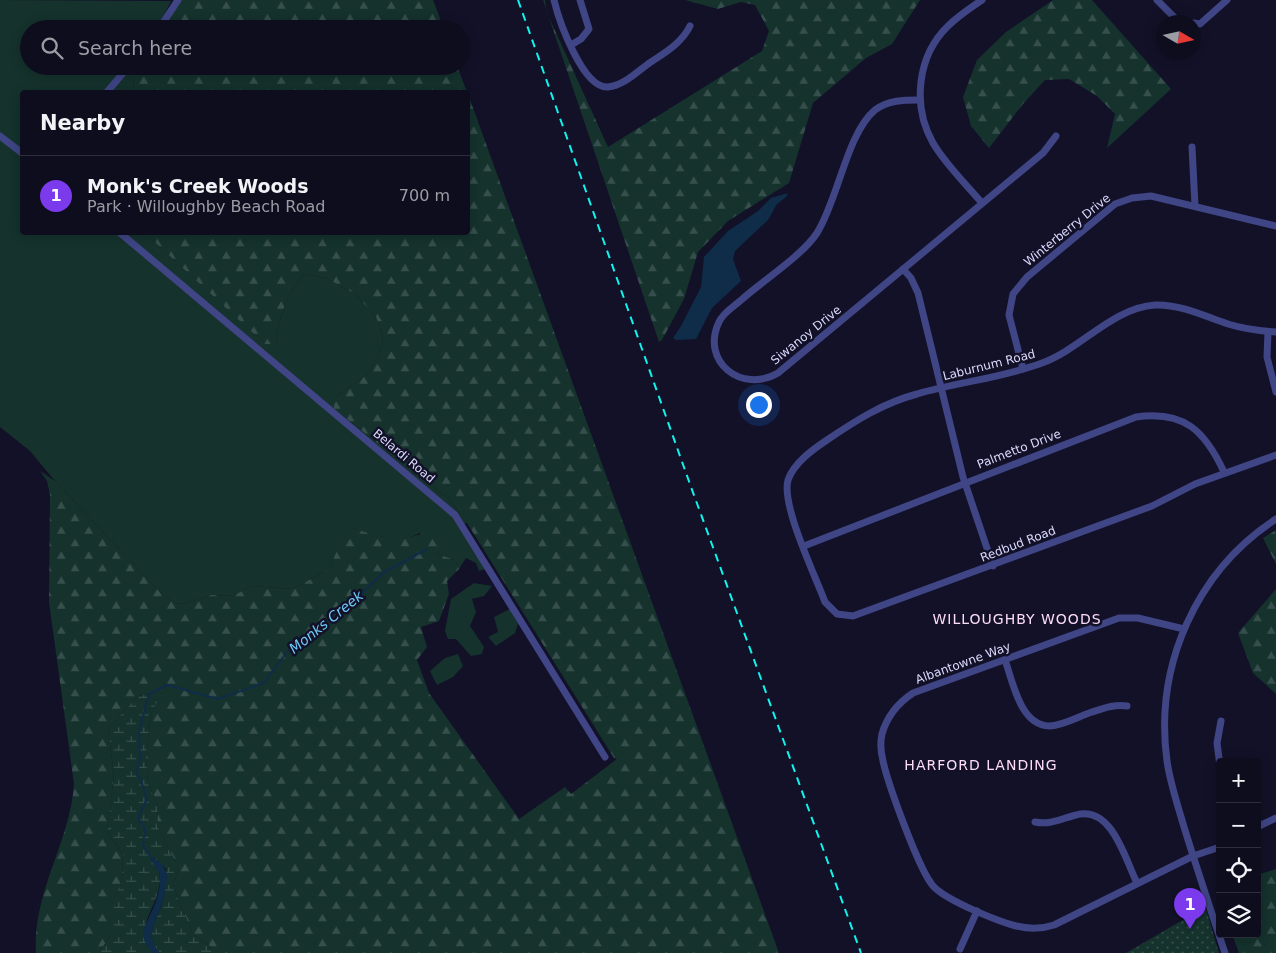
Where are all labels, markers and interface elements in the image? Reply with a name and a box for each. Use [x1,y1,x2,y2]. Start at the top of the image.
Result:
north arrow [1156,15,1201,60]
search box [20,20,470,75]
icon: search [38,34,66,62]
text: Search here [78,37,192,59]
text: Nearby [40,111,125,135]
text: Monk's Creek Woods [87,175,309,197]
text: 1 [50,186,62,205]
text: 700 m [399,186,450,205]
street label: Winterberry Drive [1021,191,1113,269]
text: Park · Willoughby Beach Road [87,197,325,216]
street label: Siwanoy Drive [768,303,844,367]
street label: Laburnum Road [941,347,1037,383]
your location [746,392,772,418]
street label: Belardi Road [370,426,438,486]
street label: Palmetto Drive [975,427,1063,471]
street label: Redbud Road [978,523,1058,565]
water label: Monks Creek [286,587,367,657]
district label: WILLOUGHBY WOODS [932,611,1102,627]
street label: Albantowne Way [913,639,1013,687]
district label: HARFORD LANDING [904,757,1058,773]
map controls [1216,758,1261,938]
button: + [1216,758,1261,803]
button: − [1216,803,1261,848]
button: locate [1216,848,1261,893]
pin: 1 [1174,888,1206,929]
button: layers [1216,893,1261,938]

